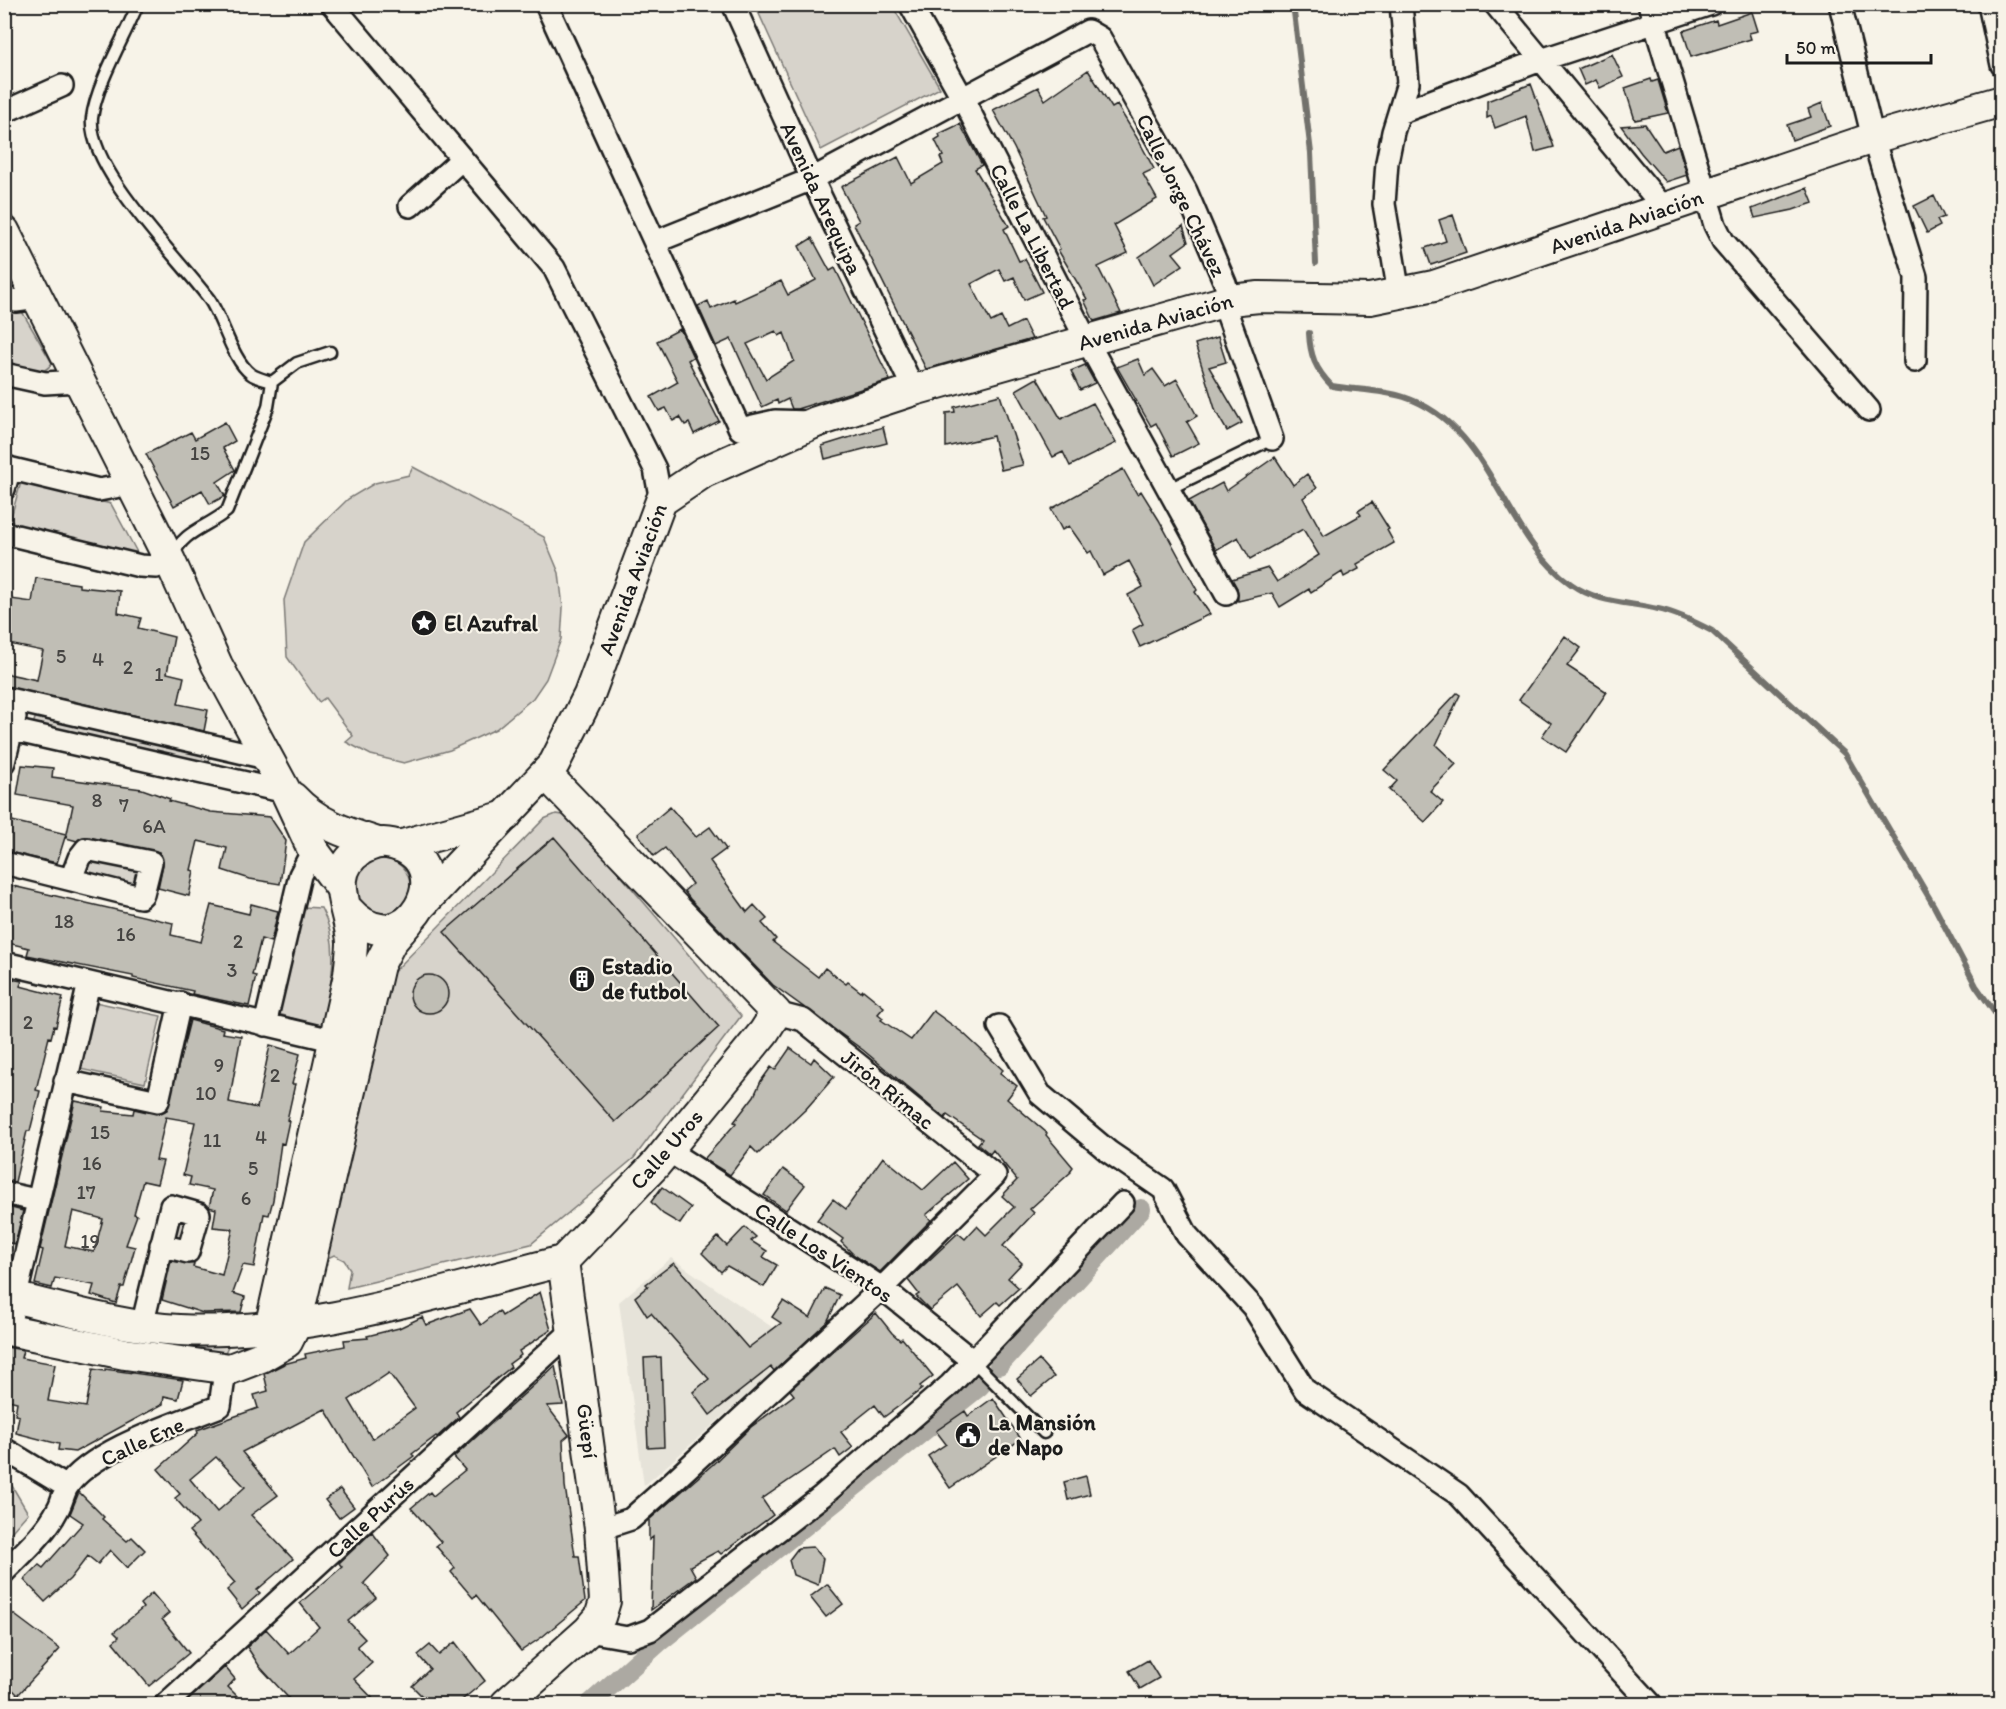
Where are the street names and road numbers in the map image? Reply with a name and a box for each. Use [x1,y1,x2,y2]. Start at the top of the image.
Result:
street label: Calle Jorge Chávez [1130,109,1233,281]
street label: Avenida Arequipa [774,118,869,279]
street label: Calle La Libertad [984,159,1081,314]
street label: Avenida Aviación [1546,183,1707,260]
street label: Avenida Aviación [1075,287,1237,357]
street label: Avenida Aviación [592,499,673,659]
street label: Jirón Rímac [835,1043,940,1135]
street label: Calle Uros [624,1104,709,1195]
street label: Calle Los Vientos [749,1196,898,1309]
street label: Güepí [571,1402,604,1460]
street label: Calle Ene [96,1410,188,1472]
street label: Calle Purús [321,1470,419,1564]

